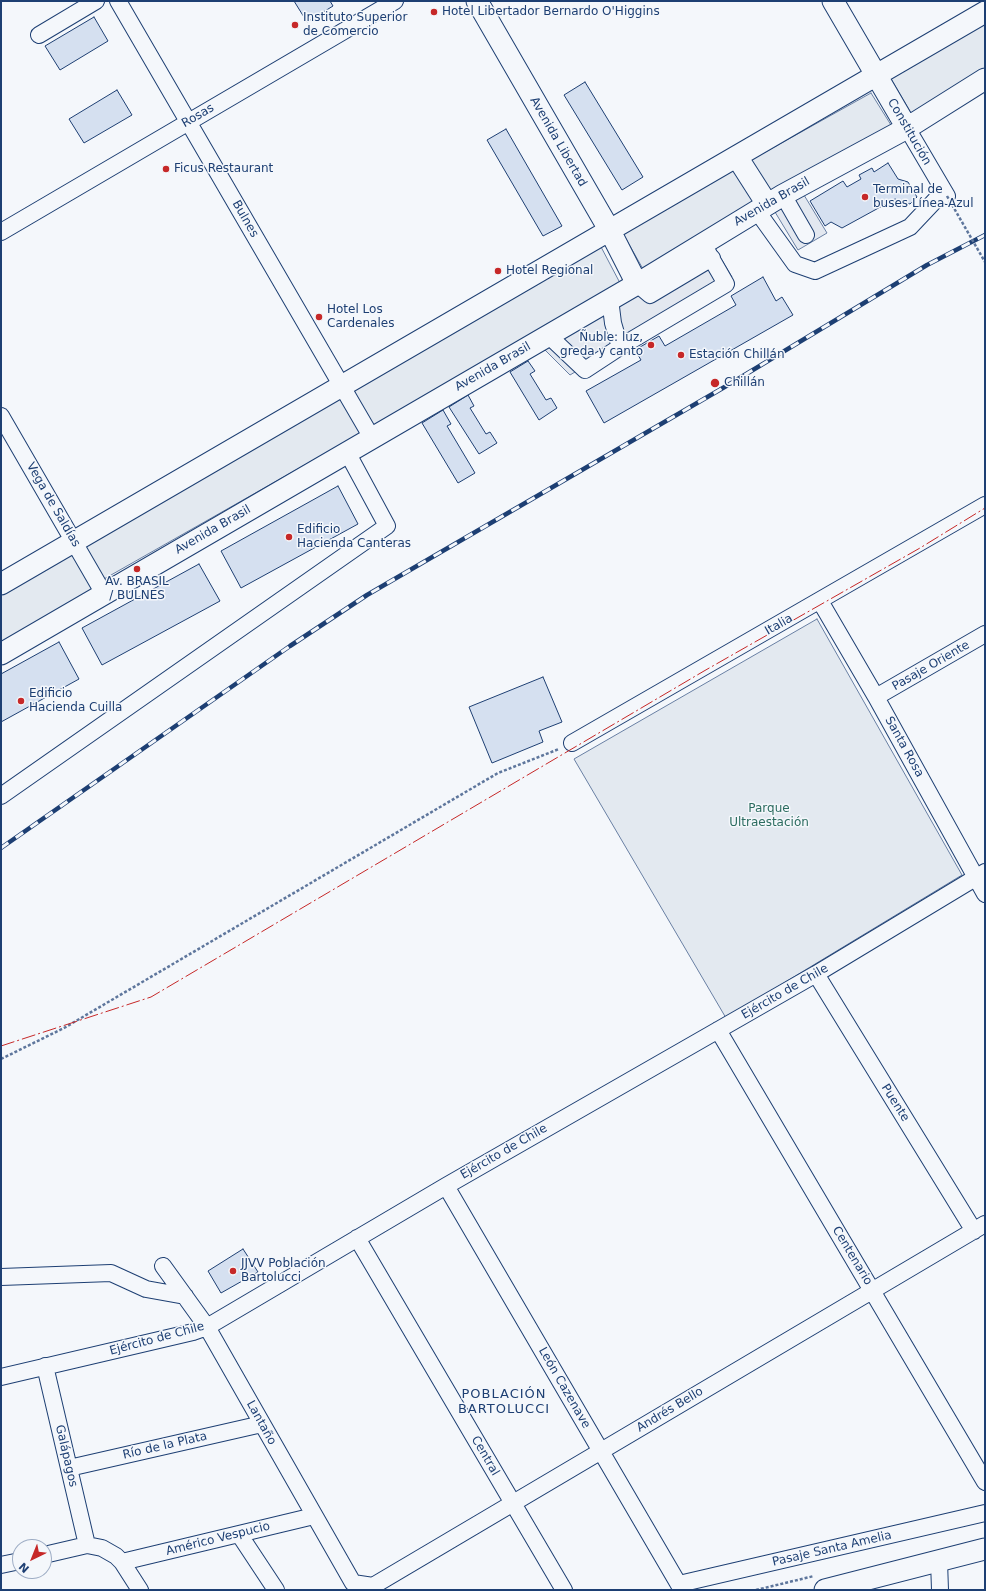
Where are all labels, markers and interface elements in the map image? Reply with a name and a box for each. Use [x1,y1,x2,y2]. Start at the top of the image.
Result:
place label: Hotel Libertador Bernardo O'Higgins [442,5,660,19]
marker: Hotel Libertador Bernardo O'Higgins [429,7,439,17]
place label: Instituto Superior de Comercio [303,11,407,39]
marker: Instituto Superior de Comercio [290,20,300,30]
street label: Avenida Libertad [526,95,590,189]
street label: Constitución [884,96,934,168]
street label: Rosas [179,101,217,131]
place label: Ficus Restaurant [174,162,273,176]
marker: Ficus Restaurant [161,164,171,174]
street label: Avenida Brasil [732,174,812,230]
place label: Terminal de buses Línea Azul [873,183,974,211]
marker: Terminal de buses Línea Azul [860,192,870,202]
street label: Bulnes [229,198,261,240]
place label: Hotel Regional [506,264,593,278]
marker: Hotel Regional [493,266,503,276]
place label: Hotel Los Cardenales [327,303,394,331]
marker: Hotel Los Cardenales [314,312,324,322]
place label: Ñuble: luz, greda y canto [560,331,643,359]
street label: Avenida Brasil [453,339,533,395]
marker: Ñuble: luz, greda y canto [646,340,656,350]
place label: Estación Chillán [689,348,785,362]
marker: Estación Chillán [676,350,686,360]
place label: Chillán [724,376,765,390]
marker: Chillán [709,377,721,389]
street label: Vega de Saldías [23,460,83,550]
street label: Avenida Brasil [173,502,253,558]
place label: Edificio Hacienda Canteras [297,523,411,551]
marker: Edificio Hacienda Canteras [284,532,294,542]
marker: Av. BRASIL / BULNES [132,564,142,574]
place label: Av. BRASIL / BULNES [105,575,169,603]
street label: Italia [763,611,795,639]
street label: Pasaje Oriente [890,638,972,694]
place label: Edificio Hacienda Cuilla [29,687,122,715]
marker: Edificio Hacienda Cuilla [16,696,26,706]
street label: Santa Rosa [881,714,927,780]
park label: Parque Ultraestación [729,802,809,830]
street label: Ejército de Chile [739,961,831,1023]
street label: Puente [878,1081,912,1125]
street label: Ejército de Chile [458,1121,550,1183]
street label: Centenario [829,1224,875,1288]
place label: JJVV Población Bartolucci [241,1257,326,1285]
marker: JJVV Población Bartolucci [228,1266,238,1276]
street label: Ejército de Chile [108,1319,206,1359]
street label: León Cazenave [535,1345,593,1431]
street label: Andrés Bello [634,1384,706,1436]
district label: POBLACIÓN BARTOLUCCI [458,1387,550,1418]
street label: Lantaño [243,1398,279,1448]
street label: Galápagos [52,1423,80,1489]
street label: Río de la Plata [121,1429,209,1463]
street label: Central [468,1433,502,1479]
street label: Américo Vespucio [164,1519,272,1559]
street label: Pasaje Santa Amelia [771,1528,893,1570]
north arrow [12,1539,52,1579]
text: N [16,1560,32,1575]

